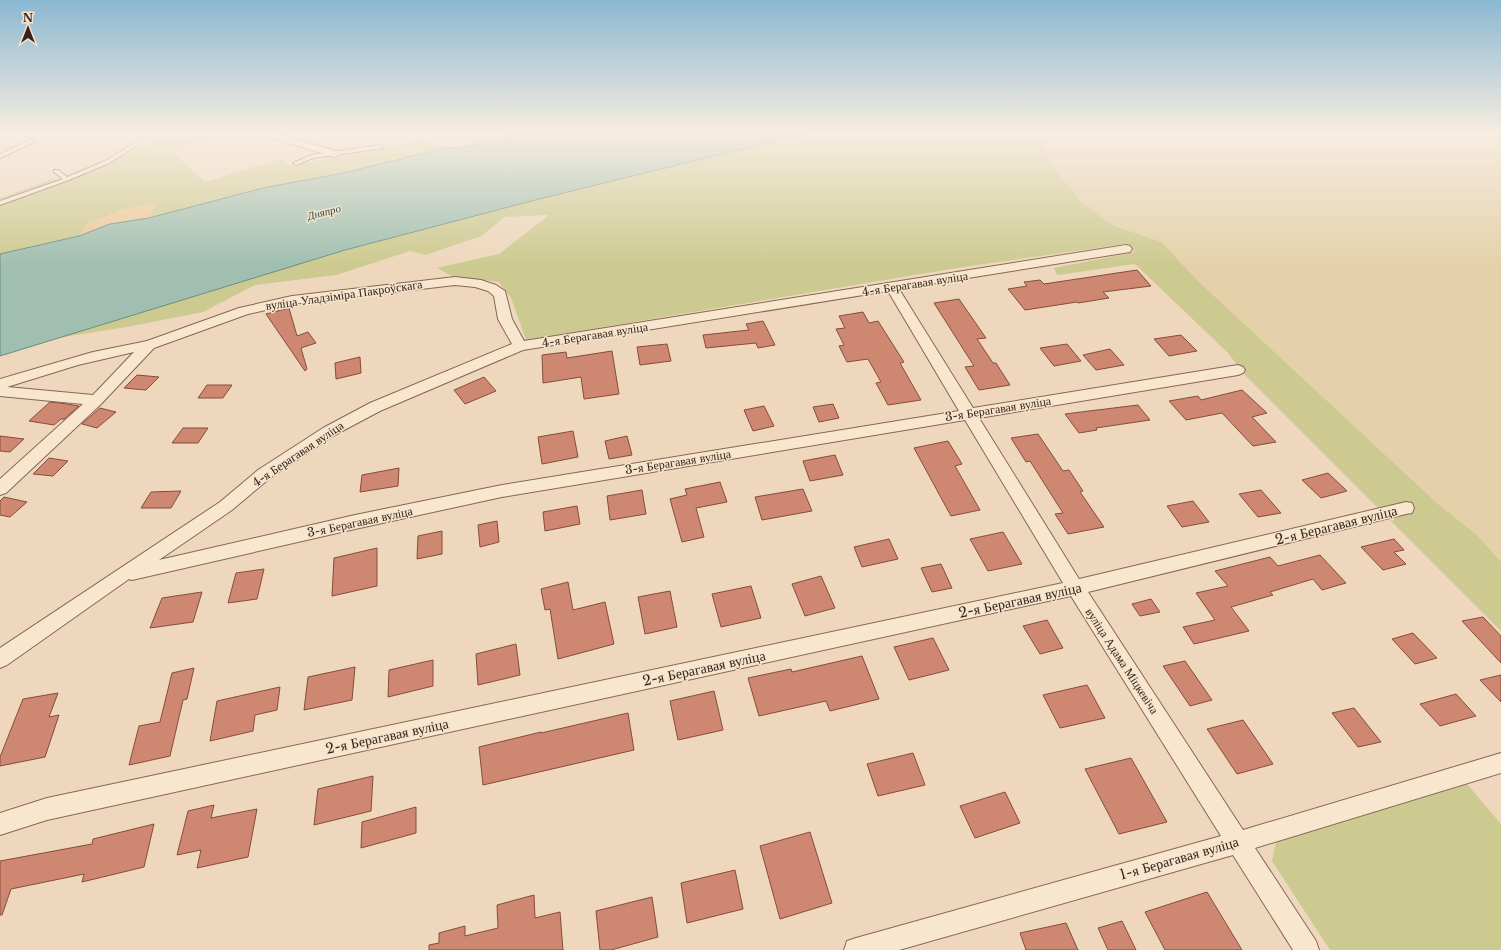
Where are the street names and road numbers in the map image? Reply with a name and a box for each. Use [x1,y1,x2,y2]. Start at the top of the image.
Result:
street label: 4-я Берагавая вуліца [861,268,970,299]
street label: вуліца Уладзіміра Пакроўскага [265,276,424,313]
street label: 4-я Берагавая вуліца [541,319,650,350]
street label: 3-я Берагавая вуліца [944,393,1053,424]
street label: 4-я Берагавая вуліца [249,417,347,490]
street label: 3-я Берагавая вуліца [624,446,733,477]
street label: 2-я Берагавая вуліца [1273,501,1400,549]
street label: 3-я Берагавая вуліца [306,503,415,540]
street label: 2-я Берагавая вуліца [957,578,1084,622]
street label: вуліца Адама Міцкевіча [1083,605,1163,717]
street label: 2-я Берагавая вуліца [641,646,768,690]
street label: 2-я Берагавая вуліца [324,714,451,758]
street label: 1-я Берагавая вуліца [1117,832,1241,884]

